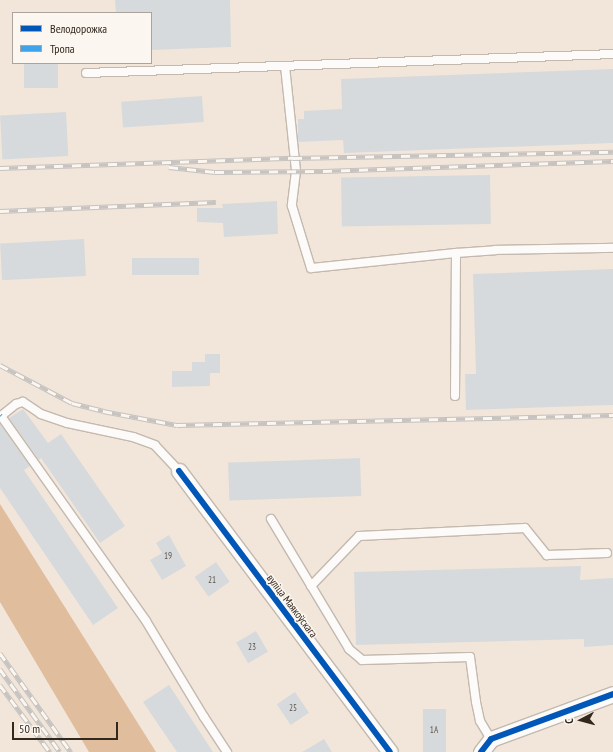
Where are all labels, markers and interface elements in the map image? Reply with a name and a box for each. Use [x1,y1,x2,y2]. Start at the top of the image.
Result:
legend [12,12,152,64]
text: Велодорожка [50,21,107,36]
text: Тропа [50,41,75,56]
house number: 19 [164,551,172,561]
street label: вуліца Маякоўскага [264,572,320,640]
house number: 21 [208,575,216,585]
house number: 23 [248,642,256,652]
north arrow [561,700,601,740]
house number: 25 [289,703,297,713]
scale bar [14,714,120,740]
text: С [562,718,576,724]
text: 50 m [19,721,40,736]
house number: 1А [430,725,438,735]

